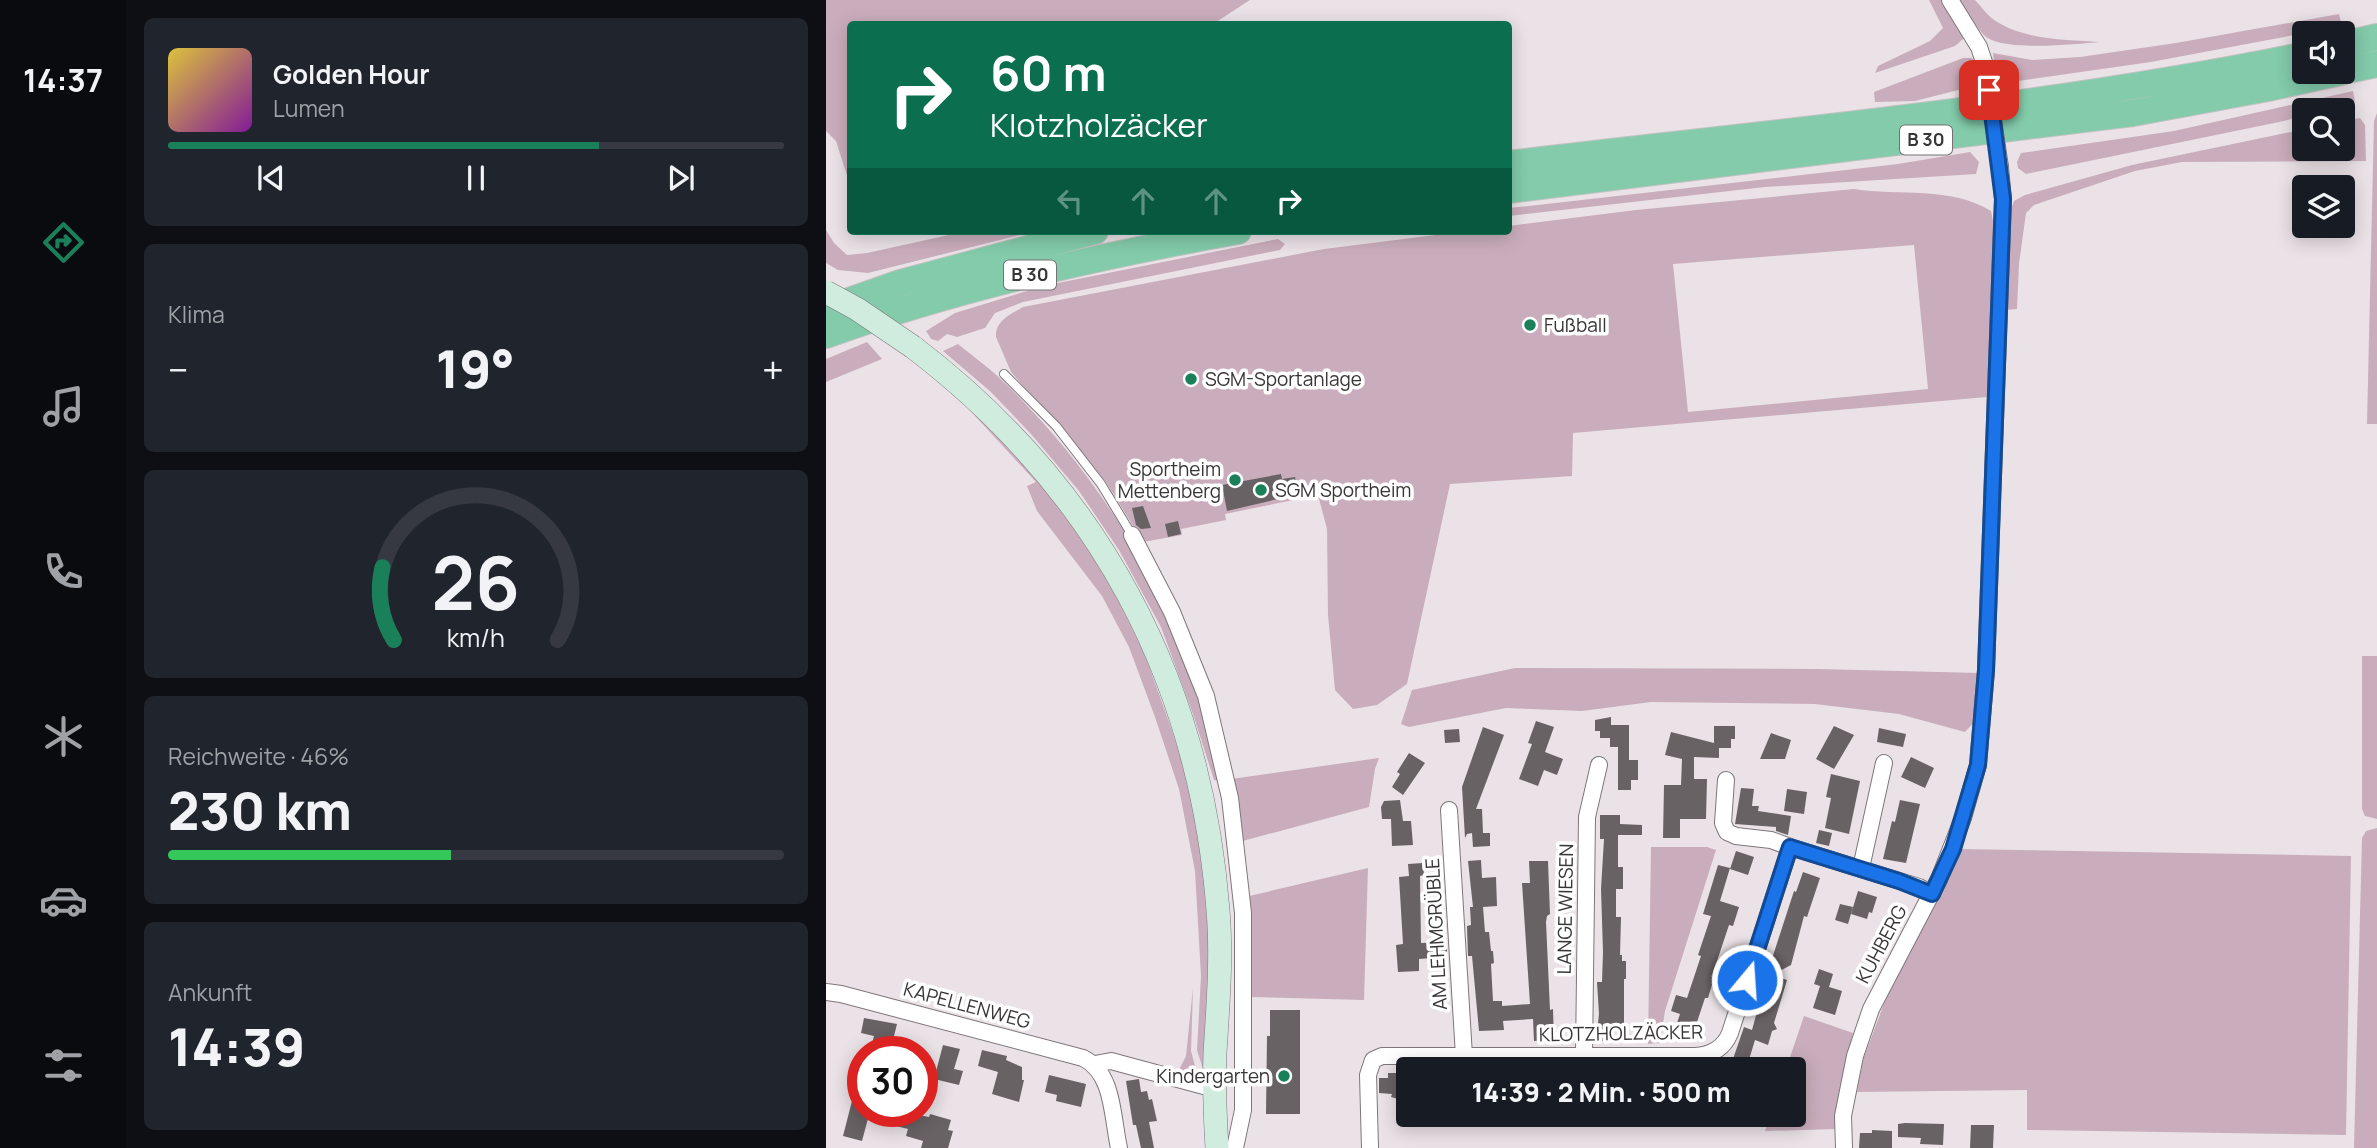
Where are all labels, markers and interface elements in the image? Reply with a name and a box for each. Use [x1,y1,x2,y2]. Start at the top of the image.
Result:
map controls [2292,21,2355,238]
button: sound [2292,21,2355,84]
text: 60 m [990,39,1107,106]
icon: right [875,49,966,140]
text: Golden Hour [273,56,430,92]
text: 14:37 [23,58,103,102]
pin [1959,60,2019,120]
icon: arrive [1970,71,2008,109]
text: Lumen [273,92,345,124]
button: search [2292,98,2355,161]
text: Klotzholzäcker [990,103,1208,147]
road number: B 30 [1900,125,1952,154]
icon: previous [252,159,290,197]
icon: pause [457,159,495,197]
icon: next [662,159,700,197]
button: layers [2292,175,2355,238]
icon: left [1051,182,1089,220]
icon: ahead [1124,182,1162,220]
icon: ahead [1197,182,1235,220]
icon: right [1270,182,1308,220]
icon: directions [39,218,88,267]
road number: B 30 [1004,260,1056,290]
text: Klima [168,298,225,330]
place label: Fußball [1544,312,1607,338]
marker: Fußball [1522,317,1538,333]
text: 19° [436,333,515,404]
text: − [168,343,189,395]
text: + [762,343,784,395]
place label: SGM-Sportanlage [1205,366,1362,392]
marker: SGM-Sportanlage [1183,371,1199,387]
icon: music [39,382,88,431]
place label: Sportheim Mettenberg [1118,456,1221,504]
marker: Sportheim Mettenberg [1227,472,1243,488]
place label: SGM Sportheim [1275,477,1411,503]
marker: SGM Sportheim [1253,482,1269,498]
text: 26 [432,532,520,632]
icon: phone [39,547,88,596]
text: km/h [447,620,505,655]
icon: climate [39,712,88,761]
text: Reichweite · 46% [168,740,349,772]
text: 230 km [168,775,352,846]
street label: LANGE WIESEN [1551,843,1579,975]
street label: AM LEHMGRÜBLE [1419,857,1453,1011]
icon: car [39,876,88,925]
street label: KUHBERG [1849,900,1913,988]
position arrow [1710,943,1784,1017]
text: Ankunft [168,976,252,1008]
street label: KAPELLENWEG [901,976,1033,1034]
text: 14:39 [168,1011,305,1082]
street label: KLOTZHOLZÄCKER [1539,1019,1703,1047]
speed limit sign: 30 [847,1036,938,1127]
icon: filters [39,1041,88,1090]
place label: Kindergarten [1156,1063,1270,1089]
marker: Kindergarten [1276,1068,1292,1084]
text: 14:39 · 2 Min. · 500 m [1471,1074,1731,1110]

